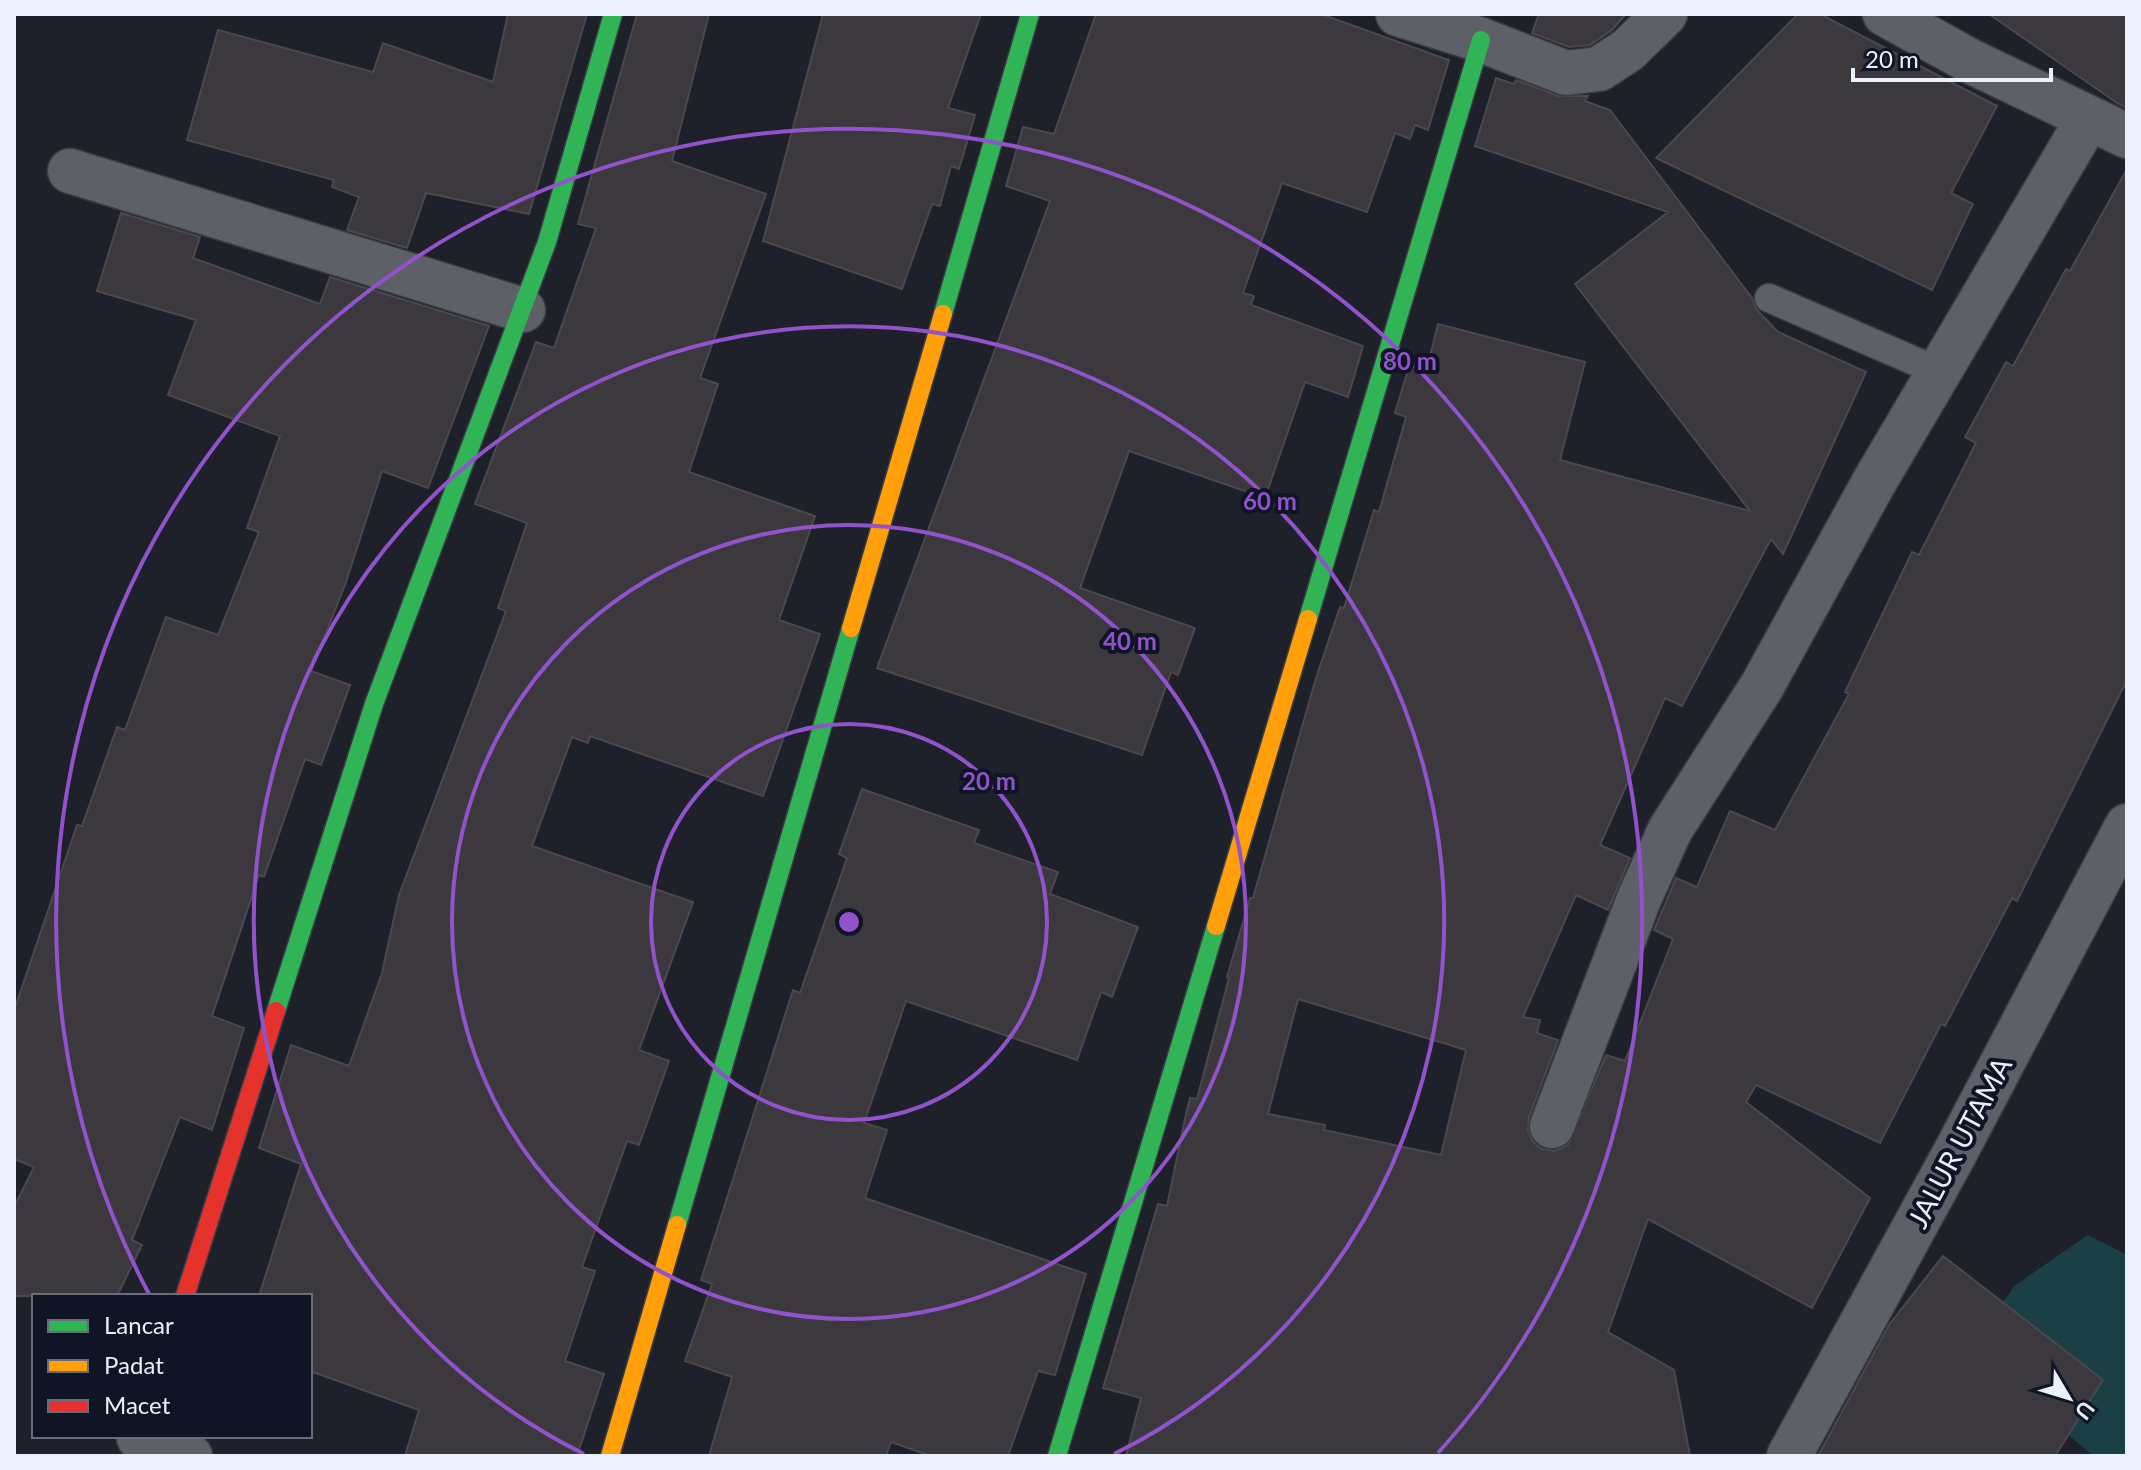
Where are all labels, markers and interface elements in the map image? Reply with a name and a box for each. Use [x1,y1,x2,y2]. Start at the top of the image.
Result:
scale bar [1853,32,2051,82]
text: 20 m [1865,44,1919,73]
text: 80 m [1383,346,1437,375]
text: 60 m [1243,486,1297,515]
text: 40 m [1103,626,1157,655]
text: 20 m [962,766,1016,795]
centre of rings [835,908,863,936]
street label: JALUR UTAMA [1900,1051,2018,1233]
legend [32,1294,312,1438]
text: Lancar [104,1310,174,1339]
text: Padat [104,1350,164,1379]
north arrow [2029,1358,2109,1438]
text: Macet [104,1390,171,1419]
text: U [2069,1396,2101,1425]

